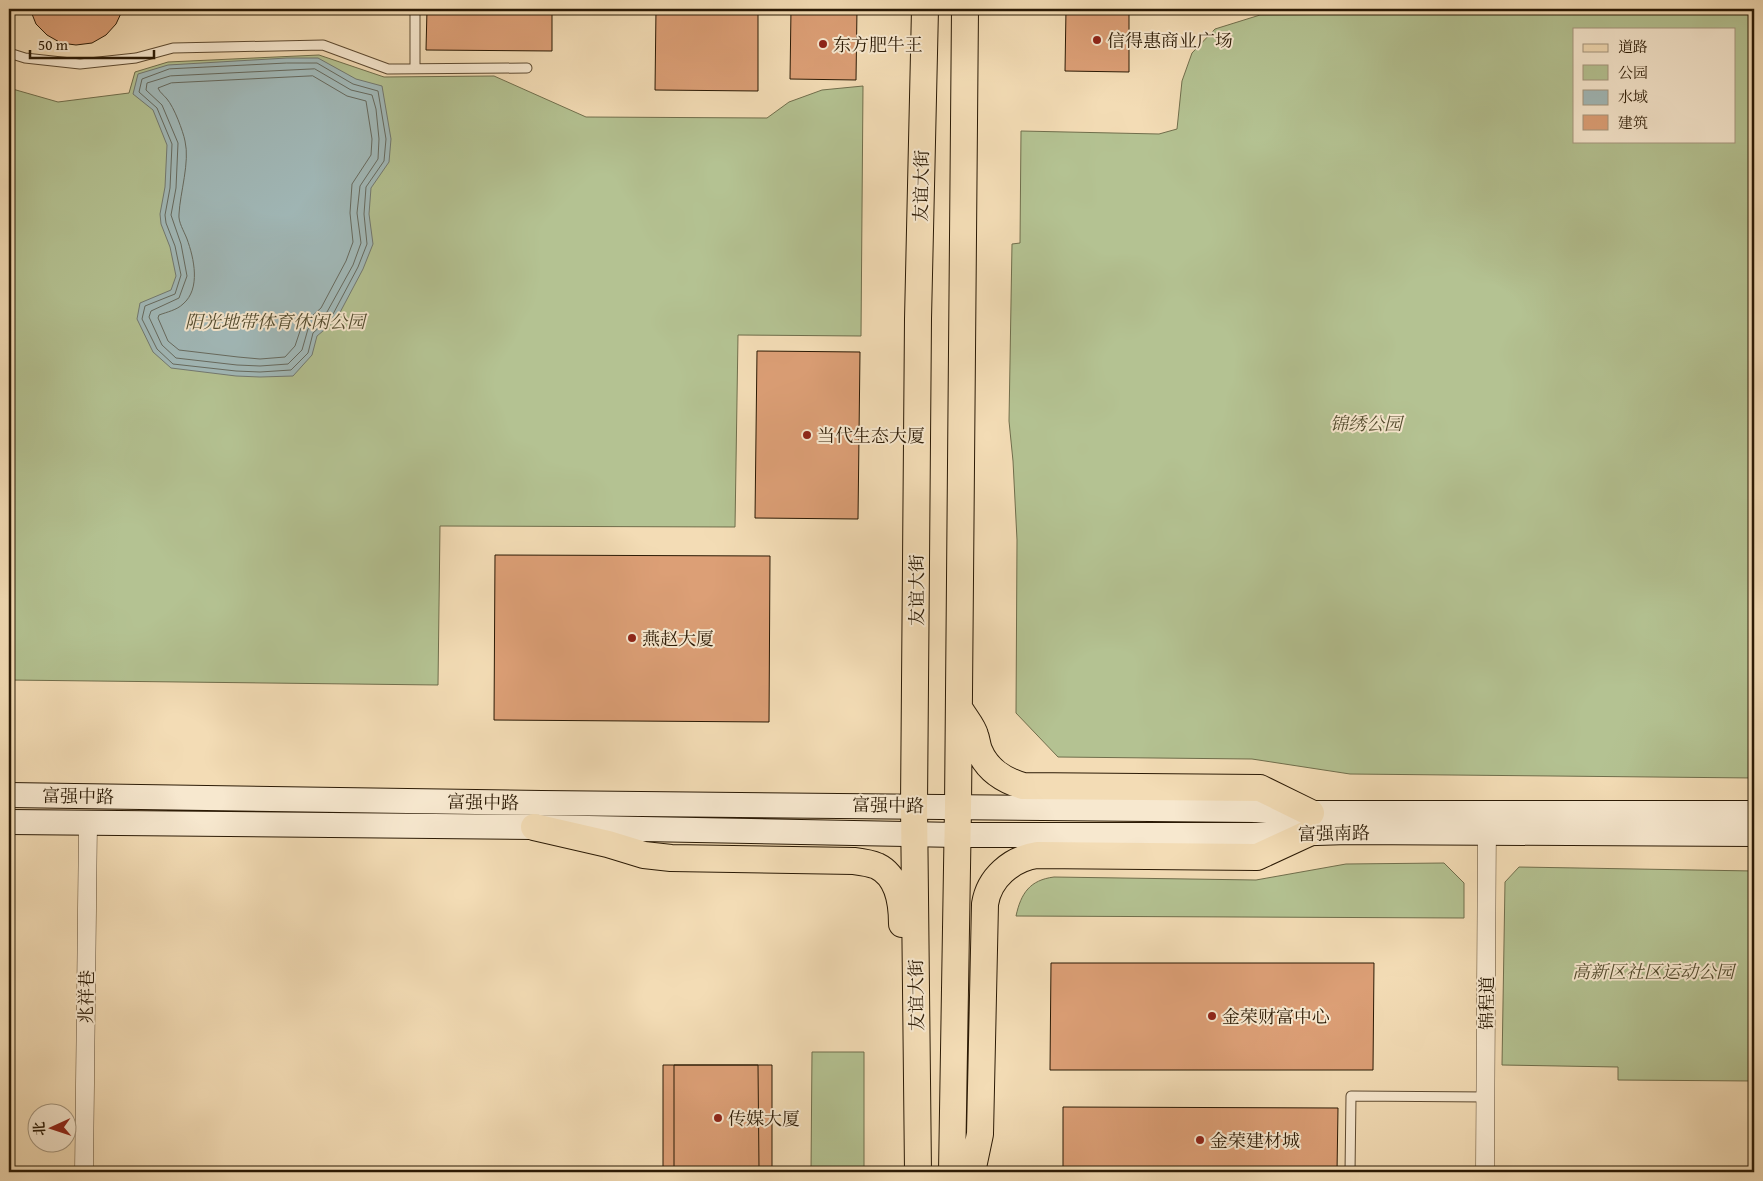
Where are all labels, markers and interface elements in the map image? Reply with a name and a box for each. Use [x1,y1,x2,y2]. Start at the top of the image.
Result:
place label: 信得惠商业广场 [1107,27,1233,54]
scale bar [30,28,154,60]
legend [1573,28,1736,142]
place label: 东方肥牛王 [833,31,923,58]
text: 50 m [38,34,69,55]
marker: 信得惠商业广场 [1091,34,1103,46]
text: 道路 [1618,36,1648,57]
marker: 东方肥牛王 [817,38,829,50]
text: 公园 [1618,62,1648,83]
text: 水域 [1618,86,1648,107]
text: 建筑 [1618,112,1648,133]
street label: 友谊大街 [907,150,935,222]
park label: 阳光地带体育休闲公园 [185,308,368,335]
park label: 锦绣公园 [1330,410,1405,437]
place label: 当代生态大厦 [817,422,925,449]
marker: 当代生态大厦 [801,429,813,441]
street label: 友谊大街 [903,554,930,626]
place label: 燕赵大厦 [642,625,714,652]
marker: 燕赵大厦 [626,632,638,644]
street label: 富强中路 [42,782,114,810]
street label: 富强中路 [447,788,519,816]
street label: 富强中路 [852,791,924,819]
street label: 富强南路 [1298,819,1370,847]
park label: 高新区社区运动公园 [1572,958,1737,985]
street label: 友谊大街 [902,959,930,1031]
street label: 兆祥巷 [72,970,100,1024]
street label: 锦程道 [1473,976,1500,1030]
place label: 金荣财富中心 [1222,1003,1330,1030]
marker: 金荣财富中心 [1206,1010,1218,1022]
north arrow [28,1104,78,1154]
place label: 传媒大厦 [728,1105,800,1132]
marker: 传媒大厦 [712,1112,724,1124]
text: 北 [29,1121,49,1136]
place label: 金荣建材城 [1210,1127,1300,1154]
marker: 金荣建材城 [1194,1134,1206,1146]

